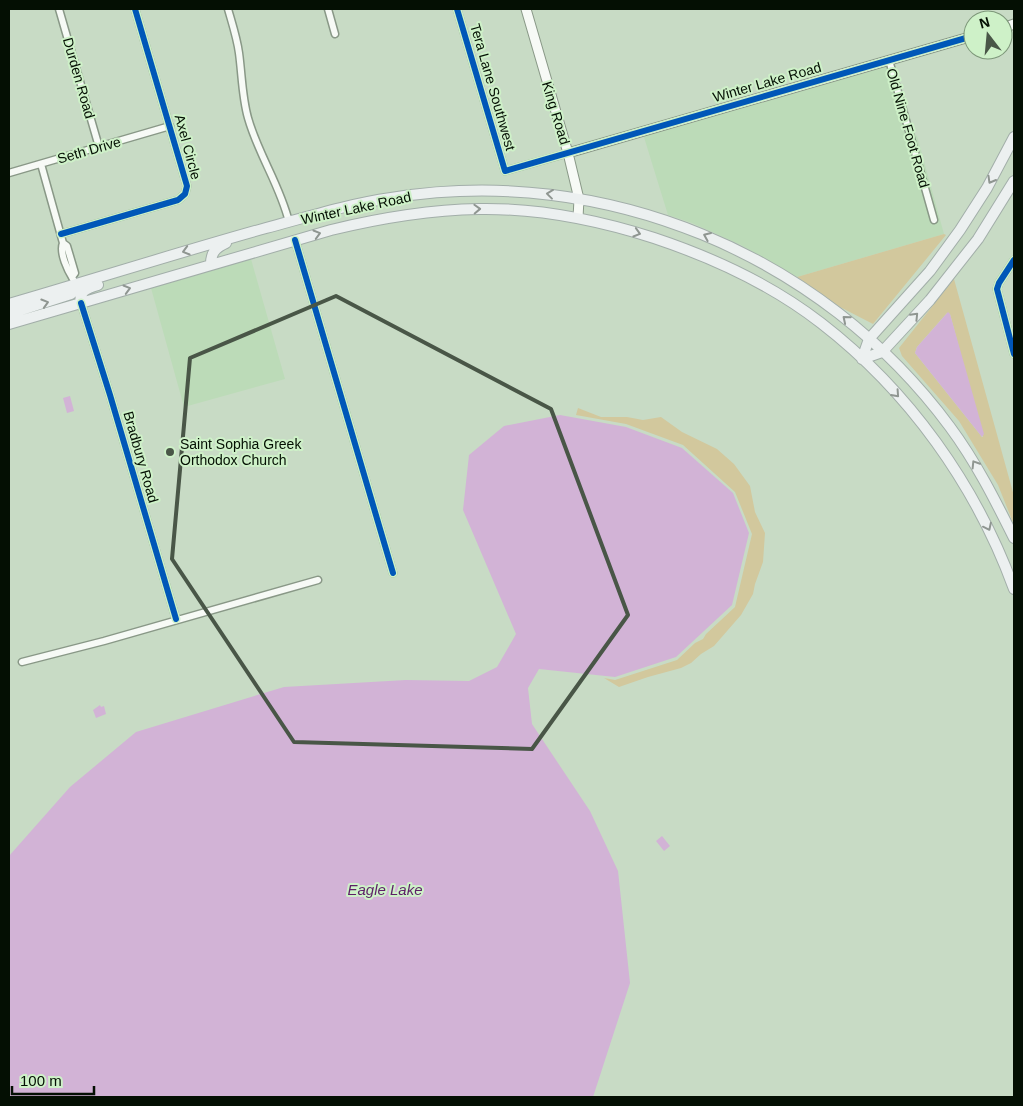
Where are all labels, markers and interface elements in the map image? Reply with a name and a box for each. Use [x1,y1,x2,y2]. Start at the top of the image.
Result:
north arrow [963,10,1013,60]
text: N [977,13,991,32]
street label: Tera Lane Southwest [467,22,519,153]
street label: Durden Road [60,36,98,120]
street label: Winter Lake Road [711,59,823,105]
street label: Old Nine Foot Road [883,66,933,190]
street label: King Road [539,79,573,147]
street label: Axel Circle [172,113,204,182]
street label: Seth Drive [55,133,123,167]
one-way arrow [988,174,998,183]
street label: Winter Lake Road [300,189,412,227]
one-way arrow [546,189,554,200]
one-way arrow [474,204,482,215]
one-way arrow [633,227,641,237]
one-way arrow [313,230,321,240]
one-way arrow [703,232,712,243]
one-way arrow [182,246,191,256]
one-way arrow [123,284,131,294]
one-way arrow [41,299,49,309]
one-way arrow [909,313,918,322]
one-way arrow [842,316,851,325]
one-way arrow [890,388,899,397]
street label: Bradbury Road [120,410,162,504]
place label: Saint Sophia Greek Orthodox Church [180,436,302,468]
marker: Saint Sophia Greek Orthodox Church [164,446,176,458]
one-way arrow [972,461,981,470]
one-way arrow [982,522,992,531]
water label: Eagle Lake [347,881,423,898]
scale bar [12,1064,95,1096]
text: 100 m [20,1072,62,1089]

